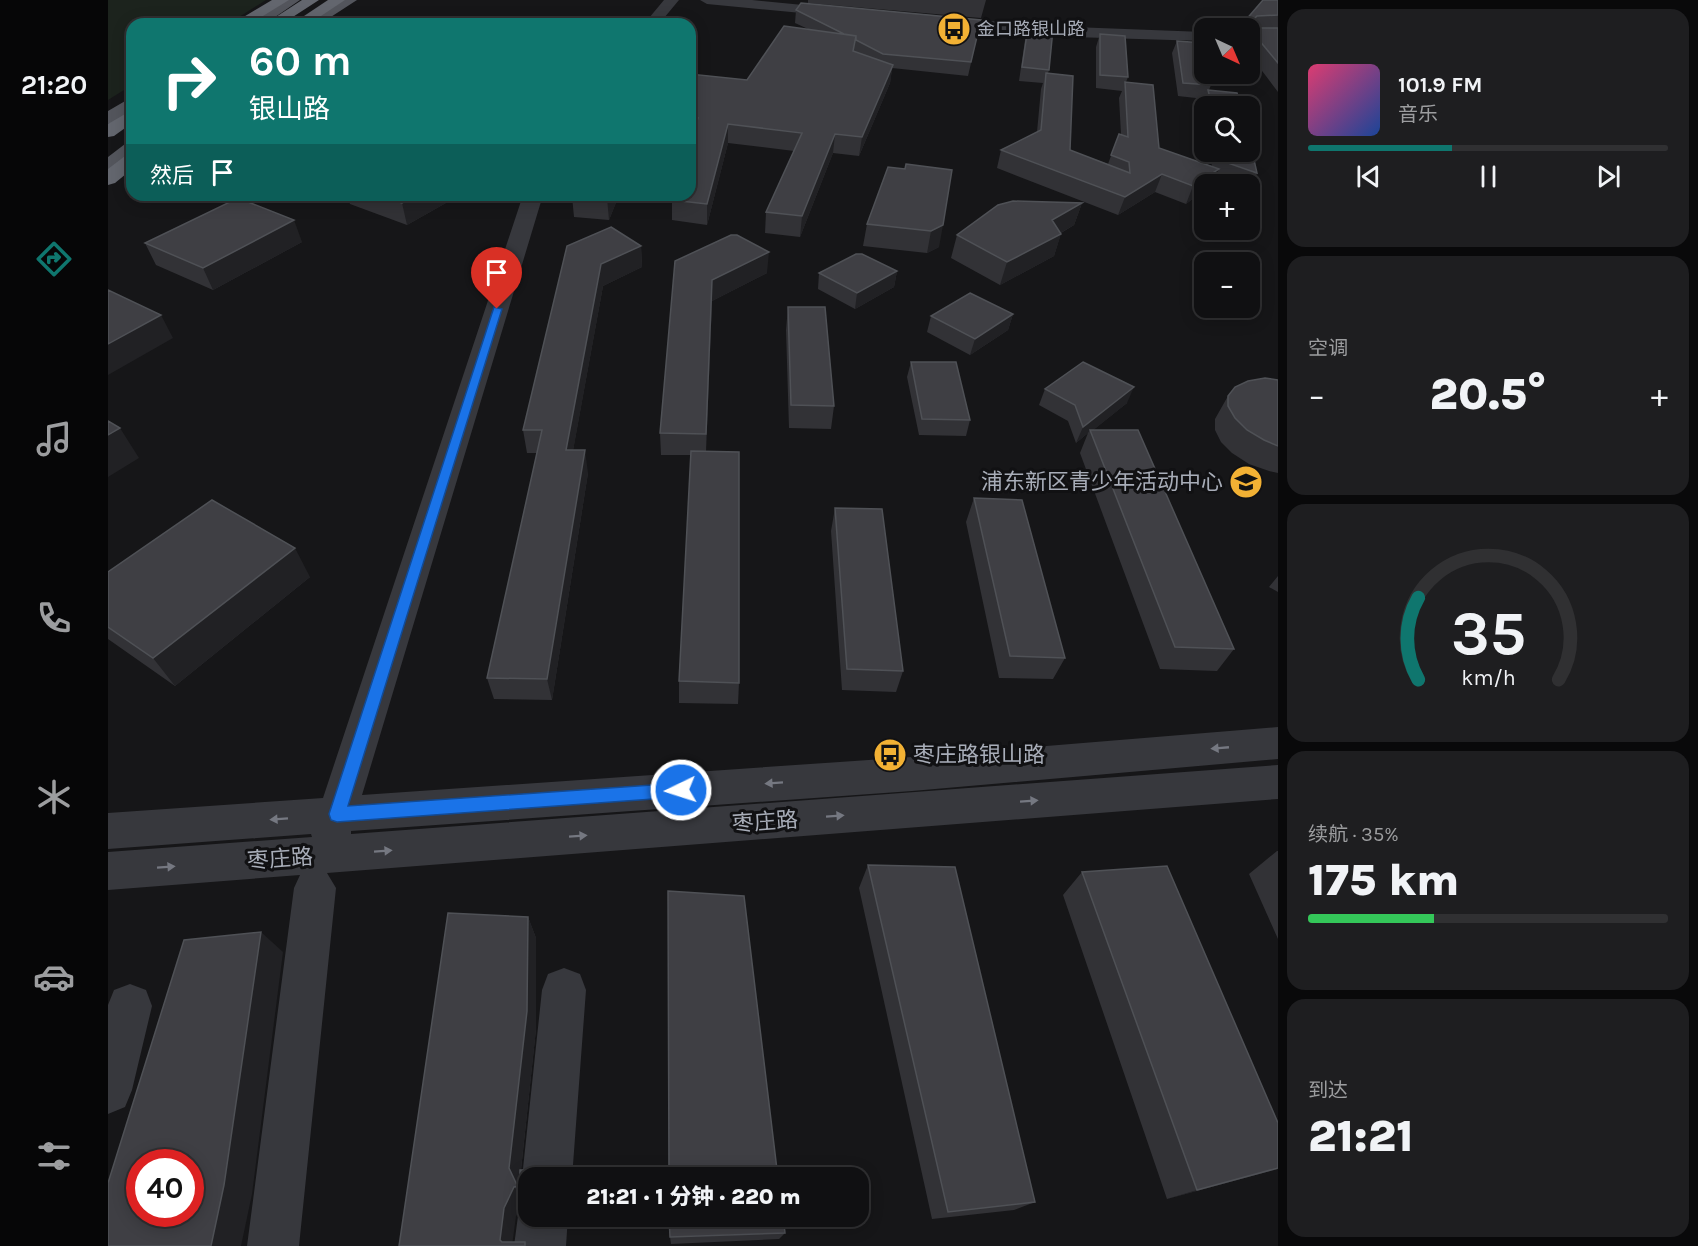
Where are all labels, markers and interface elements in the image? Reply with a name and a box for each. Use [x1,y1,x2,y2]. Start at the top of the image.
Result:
bus stop icon: 金口路银山路 [936,11,972,47]
place label: 金口路银山路 [977,18,1085,40]
north arrow [1194,18,1260,84]
map controls [1194,18,1260,318]
text: 60 m [249,36,352,86]
icon: right [150,42,228,120]
text: 21:20 [21,69,87,101]
text: 101.9 FM [1398,72,1483,98]
text: 银山路 [249,93,330,125]
button: search [1194,96,1260,162]
text: 音乐 [1398,103,1438,126]
icon: arrive [206,156,239,189]
icon: previous [1352,160,1385,193]
icon: pause [1472,160,1505,193]
icon: next [1592,160,1625,193]
text: 然后 [150,163,194,189]
button: + [1194,174,1260,240]
icon: directions [33,238,75,280]
pin [471,247,522,309]
button: − [1194,252,1260,318]
icon: arrive [480,256,513,289]
text: 空调 [1308,337,1348,360]
text: 20.5° [1430,368,1546,420]
text: − [1308,376,1325,414]
text: + [1651,376,1668,414]
icon: music [33,418,75,460]
school or university icon: 浦东新区青少年活动中心 [1228,464,1264,500]
place label: 浦东新区青少年活动中心 [981,469,1223,495]
icon: phone [33,597,75,639]
text: 35 [1450,597,1526,670]
text: km/h [1461,665,1515,690]
bus stop icon: 枣庄路银山路 [872,737,908,773]
place label: 枣庄路银山路 [913,742,1045,768]
one-way arrow [1210,743,1229,753]
position arrow [649,758,713,822]
icon: climate [33,776,75,818]
one-way arrow [765,779,784,788]
one-way arrow [1020,797,1039,806]
street label: 枣庄路 [731,807,799,837]
one-way arrow [825,812,844,821]
one-way arrow [269,814,288,823]
text: 续航 · 35% [1308,823,1399,846]
one-way arrow [568,832,587,841]
street label: 枣庄路 [246,844,314,874]
one-way arrow [374,847,393,856]
text: 175 km [1308,854,1459,906]
one-way arrow [157,862,176,872]
icon: car [33,956,75,998]
text: 到达 [1308,1079,1348,1102]
text: 21:21 [1308,1110,1413,1162]
icon: filters [33,1135,75,1177]
speed limit sign: 40 [126,1149,204,1227]
text: 21:21 · 1 分钟 · 220 m [586,1184,801,1210]

